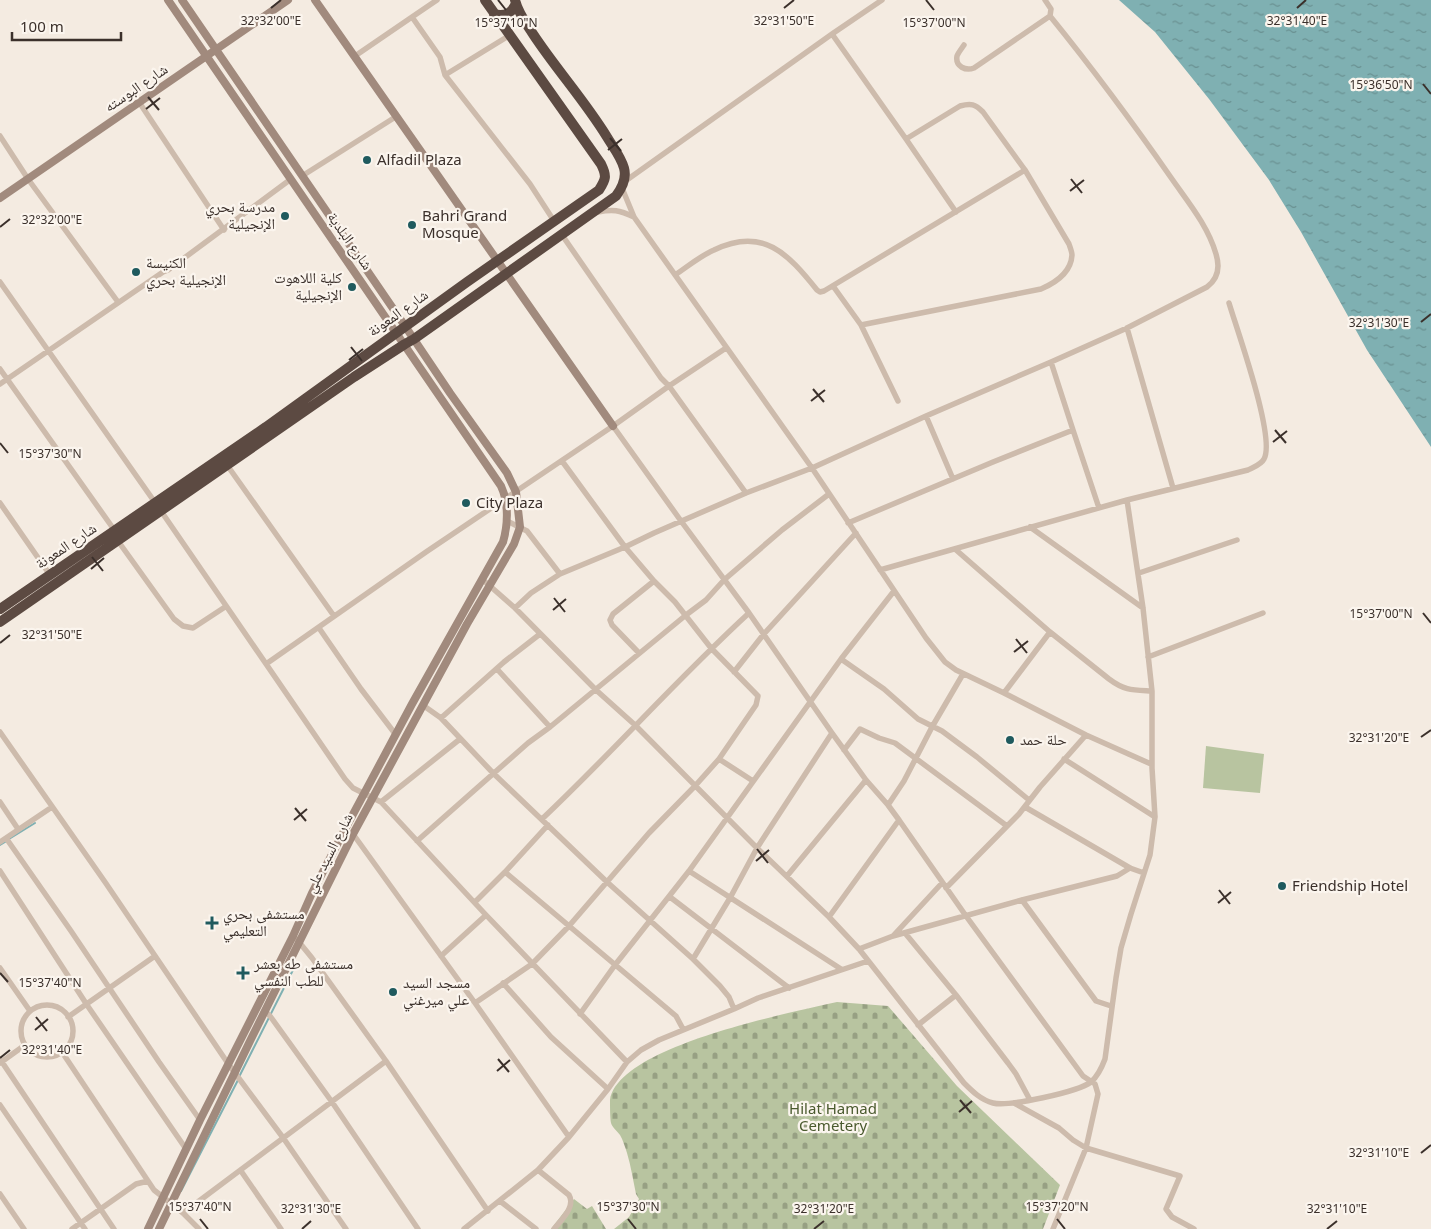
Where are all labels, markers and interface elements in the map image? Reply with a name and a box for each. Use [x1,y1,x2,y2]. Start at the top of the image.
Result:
scale bar [12,10,121,42]
text: 32°32'00"E [241,12,301,29]
text: 32°31'50"E [754,12,814,29]
text: 32°31'40"E [1267,12,1327,29]
text: 15°37'10"N [474,14,538,31]
text: 15°37'00"N [902,14,966,31]
text: 100 m [20,16,64,36]
street label: شارع البوسته [100,59,172,117]
text: 15°36'50"N [1349,76,1413,93]
place label: Alfadil Plaza [377,149,462,169]
marker: Alfadil Plaza [361,154,373,166]
place label: مدرسة بحري الإنجيلية [205,196,275,233]
place label: Bahri Grand Mosque [422,205,507,242]
street label: شارع البلدية [323,208,378,274]
marker: مدرسة بحري الإنجيلية [279,210,291,222]
text: 32°32'00"E [22,211,82,228]
marker: Bahri Grand Mosque [406,219,418,231]
place label: الكنيسة الإنجيلية بحري [146,252,226,292]
marker: الكنيسة الإنجيلية بحري [130,266,142,278]
place label: كلية اللاهوت الإنجيلية [274,267,342,304]
marker: كلية اللاهوت الإنجيلية [346,281,358,293]
street label: شارع المعونة [363,284,432,341]
text: 32°31'30"E [1349,314,1409,331]
text: 15°37'30"N [18,445,82,462]
place label: City Plaza [476,492,543,512]
marker: City Plaza [460,497,472,509]
street label: شارع المعونة [31,517,101,574]
text: 15°37'00"N [1349,605,1413,622]
text: 32°31'50"E [22,626,82,643]
place label: حلة حمد [1020,729,1067,749]
text: 32°31'20"E [1349,729,1409,746]
marker: حلة حمد [1004,734,1016,746]
street label: شارع السيد علي [299,809,359,897]
place label: Friendship Hotel [1292,875,1408,895]
marker: Friendship Hotel [1276,880,1288,892]
place label: مستشفى بحري التعليمي [223,903,305,943]
marker: مستشفى بحري التعليمي [205,916,219,930]
place label: مستشفى طه بعشر للطب النفسي [253,953,353,993]
marker: مستشفى طه بعشر للطب النفسي [236,966,250,980]
place label: مسجد السيد علي ميرغني [403,972,470,1012]
text: 15°37'40"N [18,974,82,991]
marker: مسجد السيد علي ميرغني [387,986,399,998]
text: 32°31'40"E [22,1041,82,1058]
park label: Hilat Hamad Cemetery [789,1098,877,1135]
text: 32°31'10"E [1349,1144,1409,1161]
text: 15°37'40"N [168,1198,232,1215]
text: 15°37'30"N [596,1198,660,1215]
text: 15°37'20"N [1025,1198,1089,1215]
text: 32°31'30"E [281,1200,341,1217]
text: 32°31'20"E [794,1200,854,1217]
text: 32°31'10"E [1307,1200,1367,1217]

